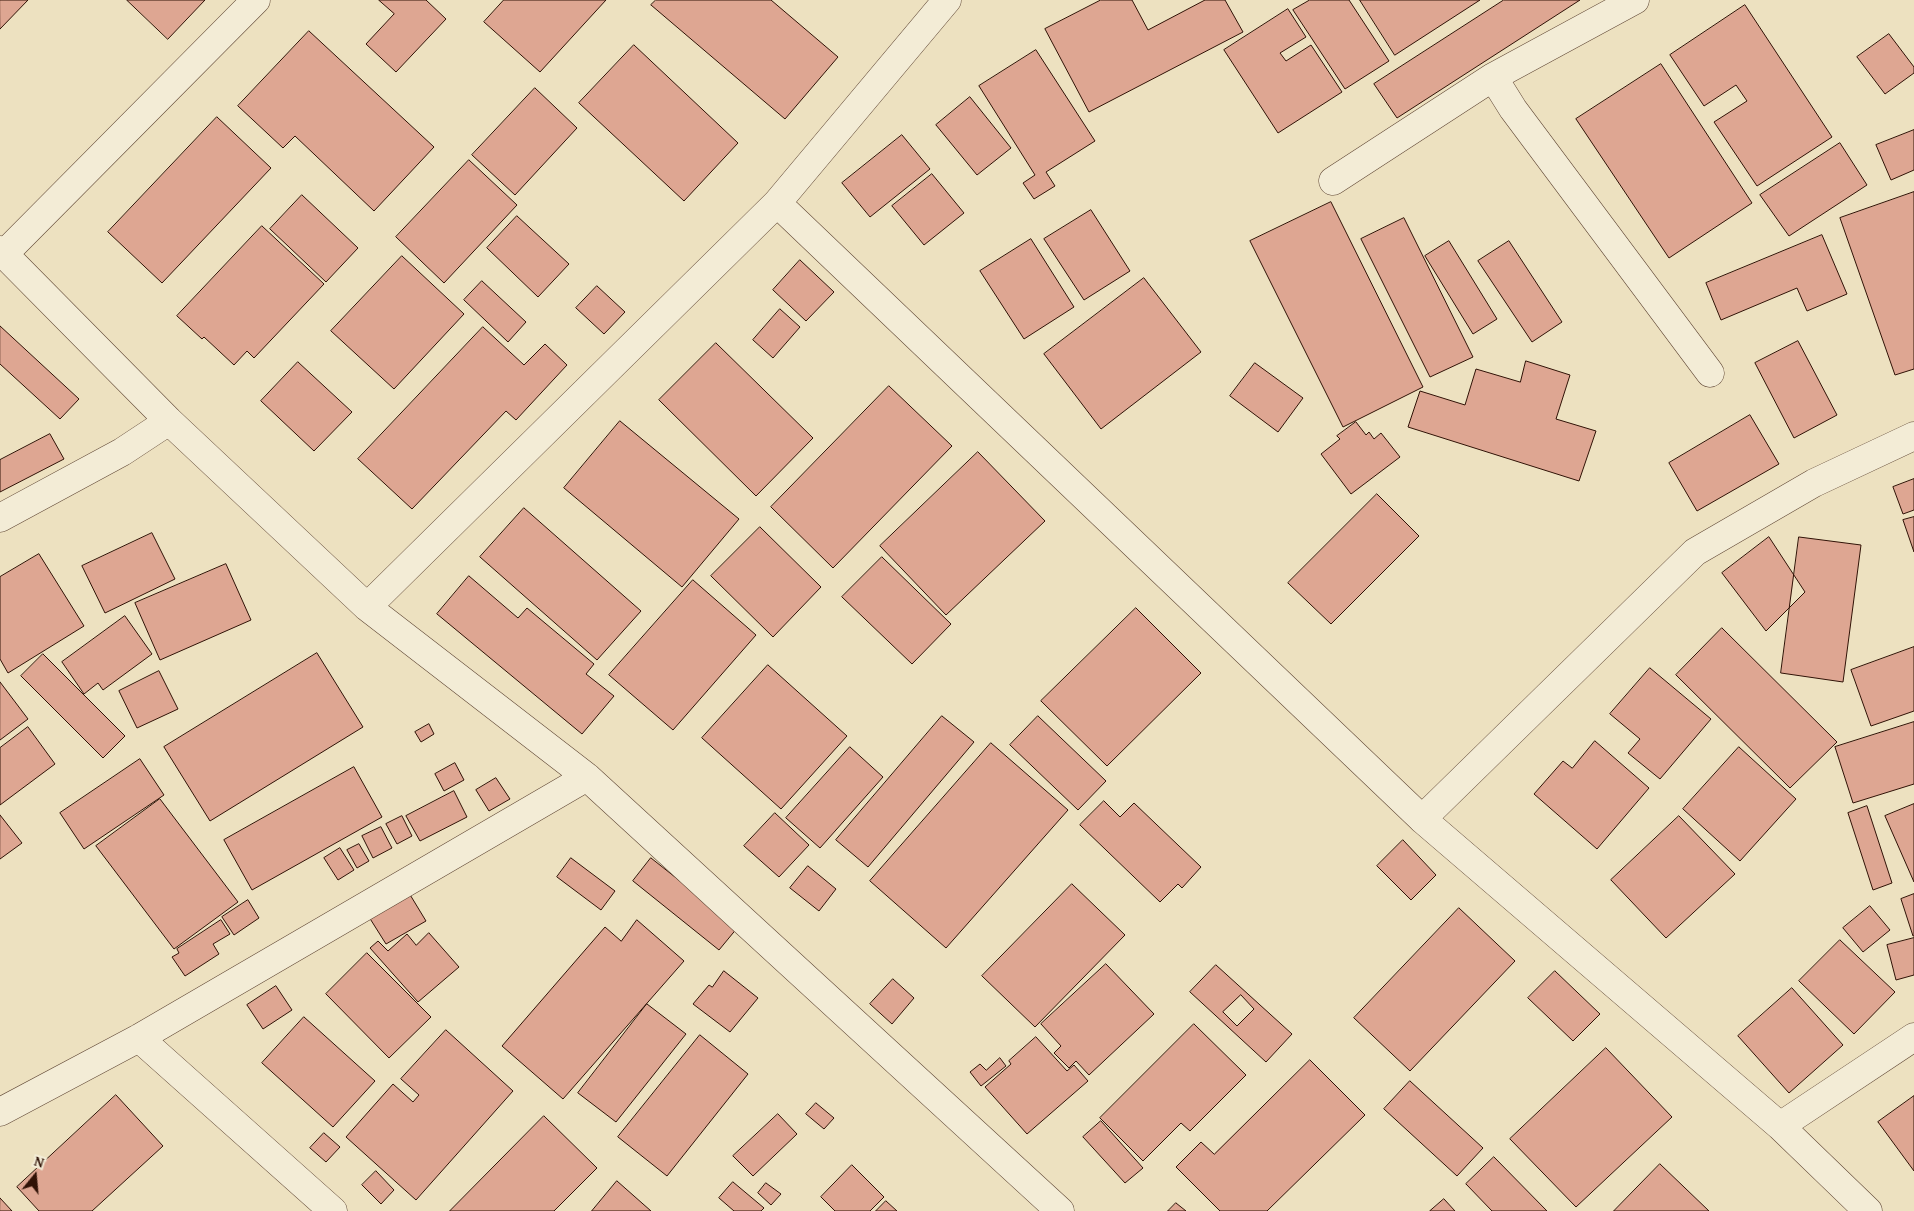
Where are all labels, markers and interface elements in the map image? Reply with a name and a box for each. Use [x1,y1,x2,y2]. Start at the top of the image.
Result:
north arrow [10,1151,60,1201]
text: N [32,1151,47,1173]

